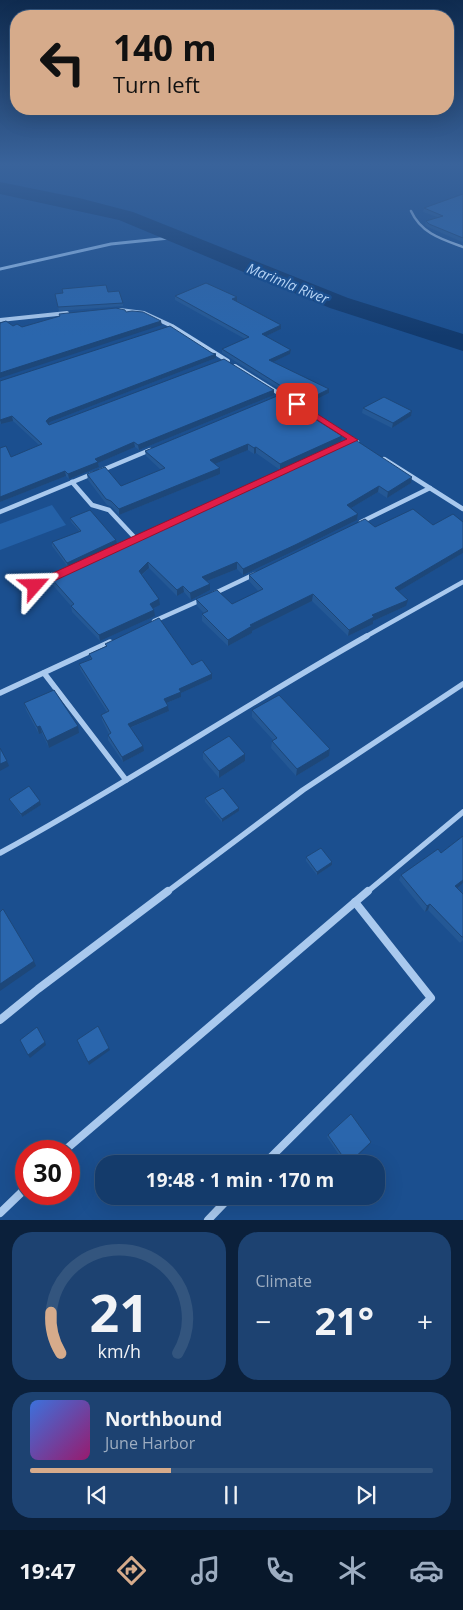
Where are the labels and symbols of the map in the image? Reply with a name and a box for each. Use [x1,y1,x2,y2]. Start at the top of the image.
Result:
water label: Marimla River [244,258,332,308]
pin [276,383,318,425]
position arrow [8,559,60,611]
speed limit sign: 30 [15,1140,80,1205]

